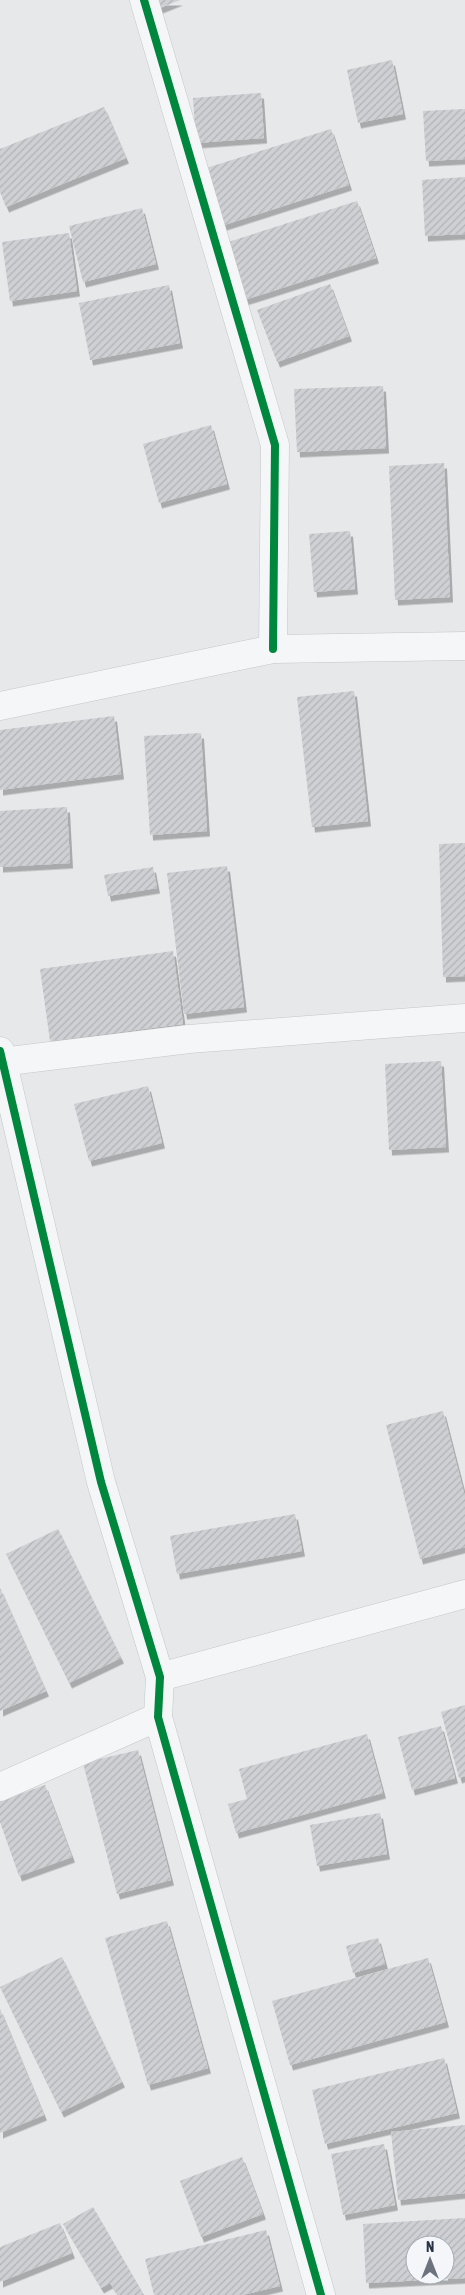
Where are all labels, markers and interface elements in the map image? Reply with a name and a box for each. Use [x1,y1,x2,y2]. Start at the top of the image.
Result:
north arrow [405,2235,455,2285]
text: N [426,2239,434,2255]

